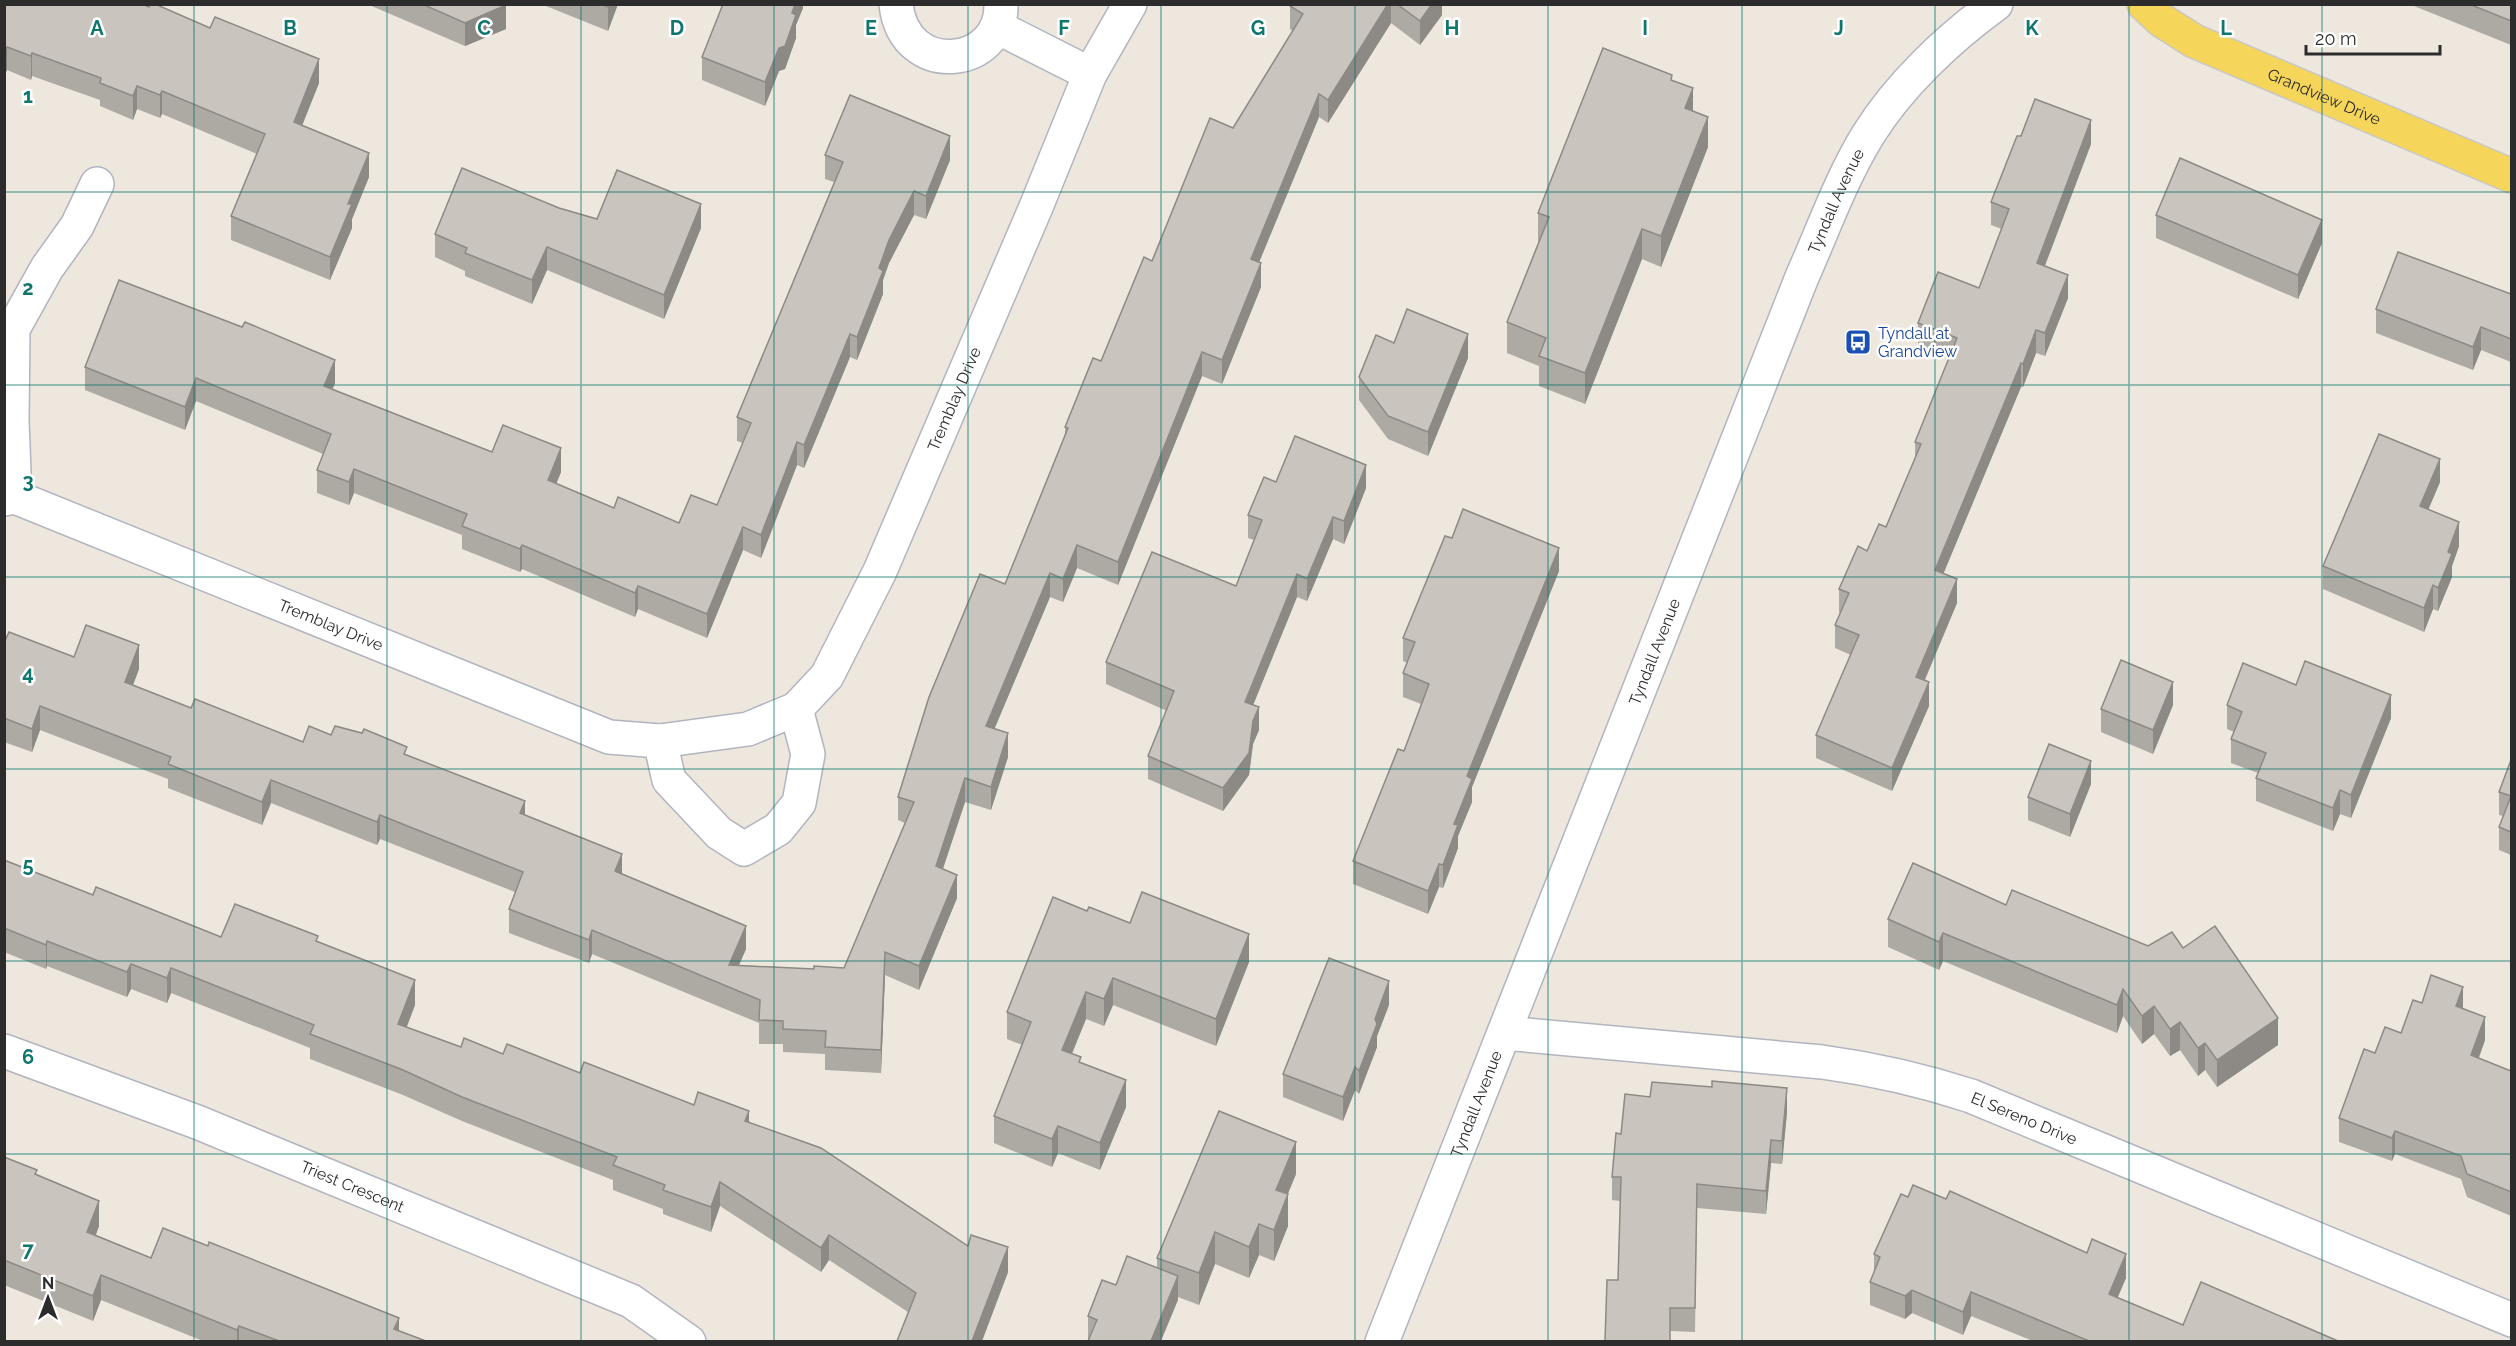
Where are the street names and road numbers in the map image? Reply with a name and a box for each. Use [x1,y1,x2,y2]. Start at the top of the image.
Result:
street label: Grandview Drive [2265,64,2384,129]
street label: Tyndall Avenue [1804,145,1868,256]
street label: Tremblay Drive [923,344,984,454]
street label: Tremblay Drive [276,595,386,654]
street label: Tyndall Avenue [1625,596,1684,708]
street label: Tyndall Avenue [1446,1048,1506,1160]
street label: El Sereno Drive [1969,1088,2080,1148]
street label: Triest Crescent [298,1156,408,1216]

